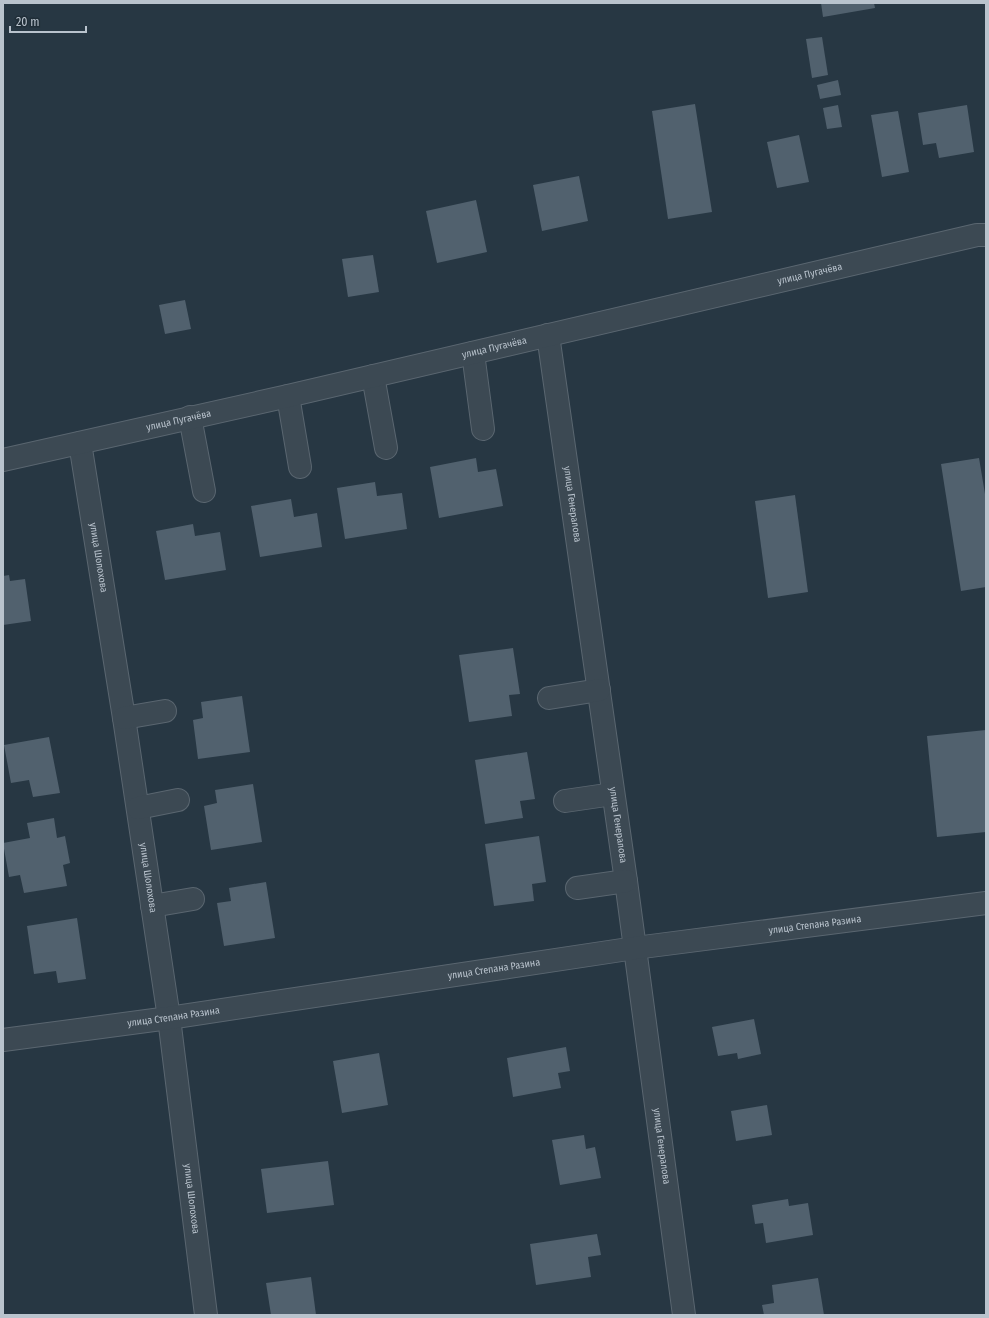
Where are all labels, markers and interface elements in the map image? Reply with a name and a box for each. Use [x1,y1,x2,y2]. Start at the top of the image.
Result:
scale bar [10,8,86,34]
text: 20 m [16,15,40,29]
street label: улица Пугачёва [776,261,843,287]
street label: улица Пугачёва [461,334,528,361]
street label: улица Пугачёва [145,407,212,434]
street label: улица Генералова [561,465,584,543]
street label: улица Шолохова [87,522,110,593]
street label: улица Генералова [607,786,629,864]
street label: улица Шолохова [137,842,159,914]
street label: улица Степана Разина [768,913,862,937]
street label: улица Степана Разина [447,956,541,982]
street label: улица Степана Разина [126,1004,221,1029]
street label: улица Генералова [650,1107,672,1185]
street label: улица Шолохова [181,1163,202,1235]

